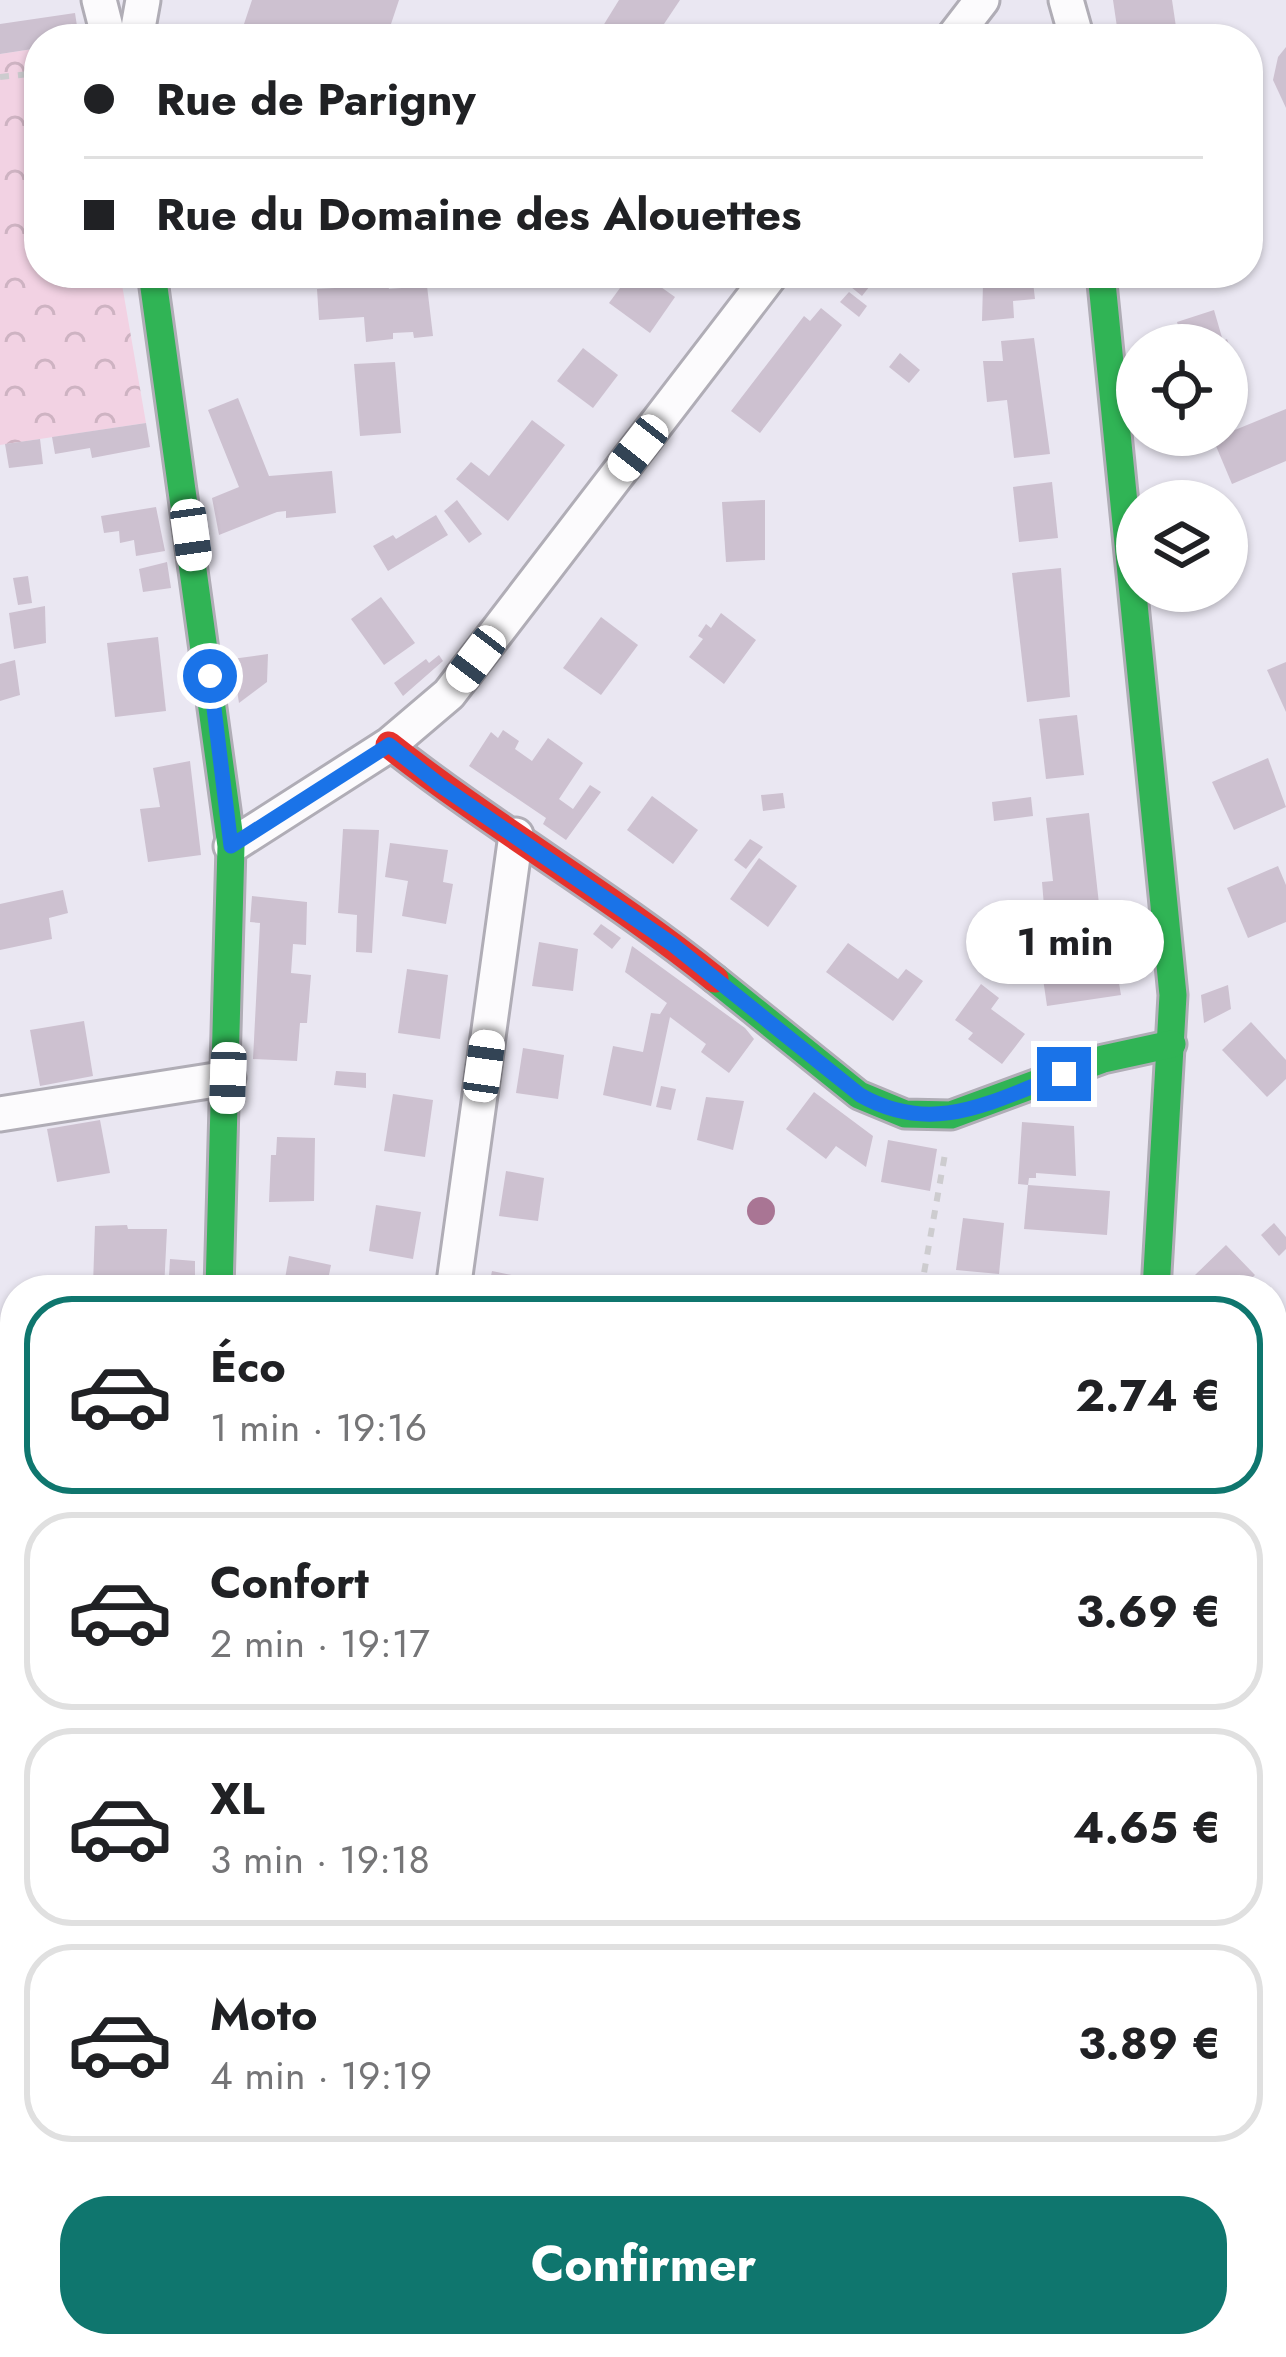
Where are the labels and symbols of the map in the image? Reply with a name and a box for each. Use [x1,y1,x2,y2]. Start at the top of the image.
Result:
car [602,409,674,487]
car [168,497,214,573]
car [440,619,512,699]
route start [183,649,237,703]
callout: 1 min [965,900,1163,984]
car [461,1028,507,1104]
car [209,1041,247,1115]
route end [1037,1047,1091,1101]

